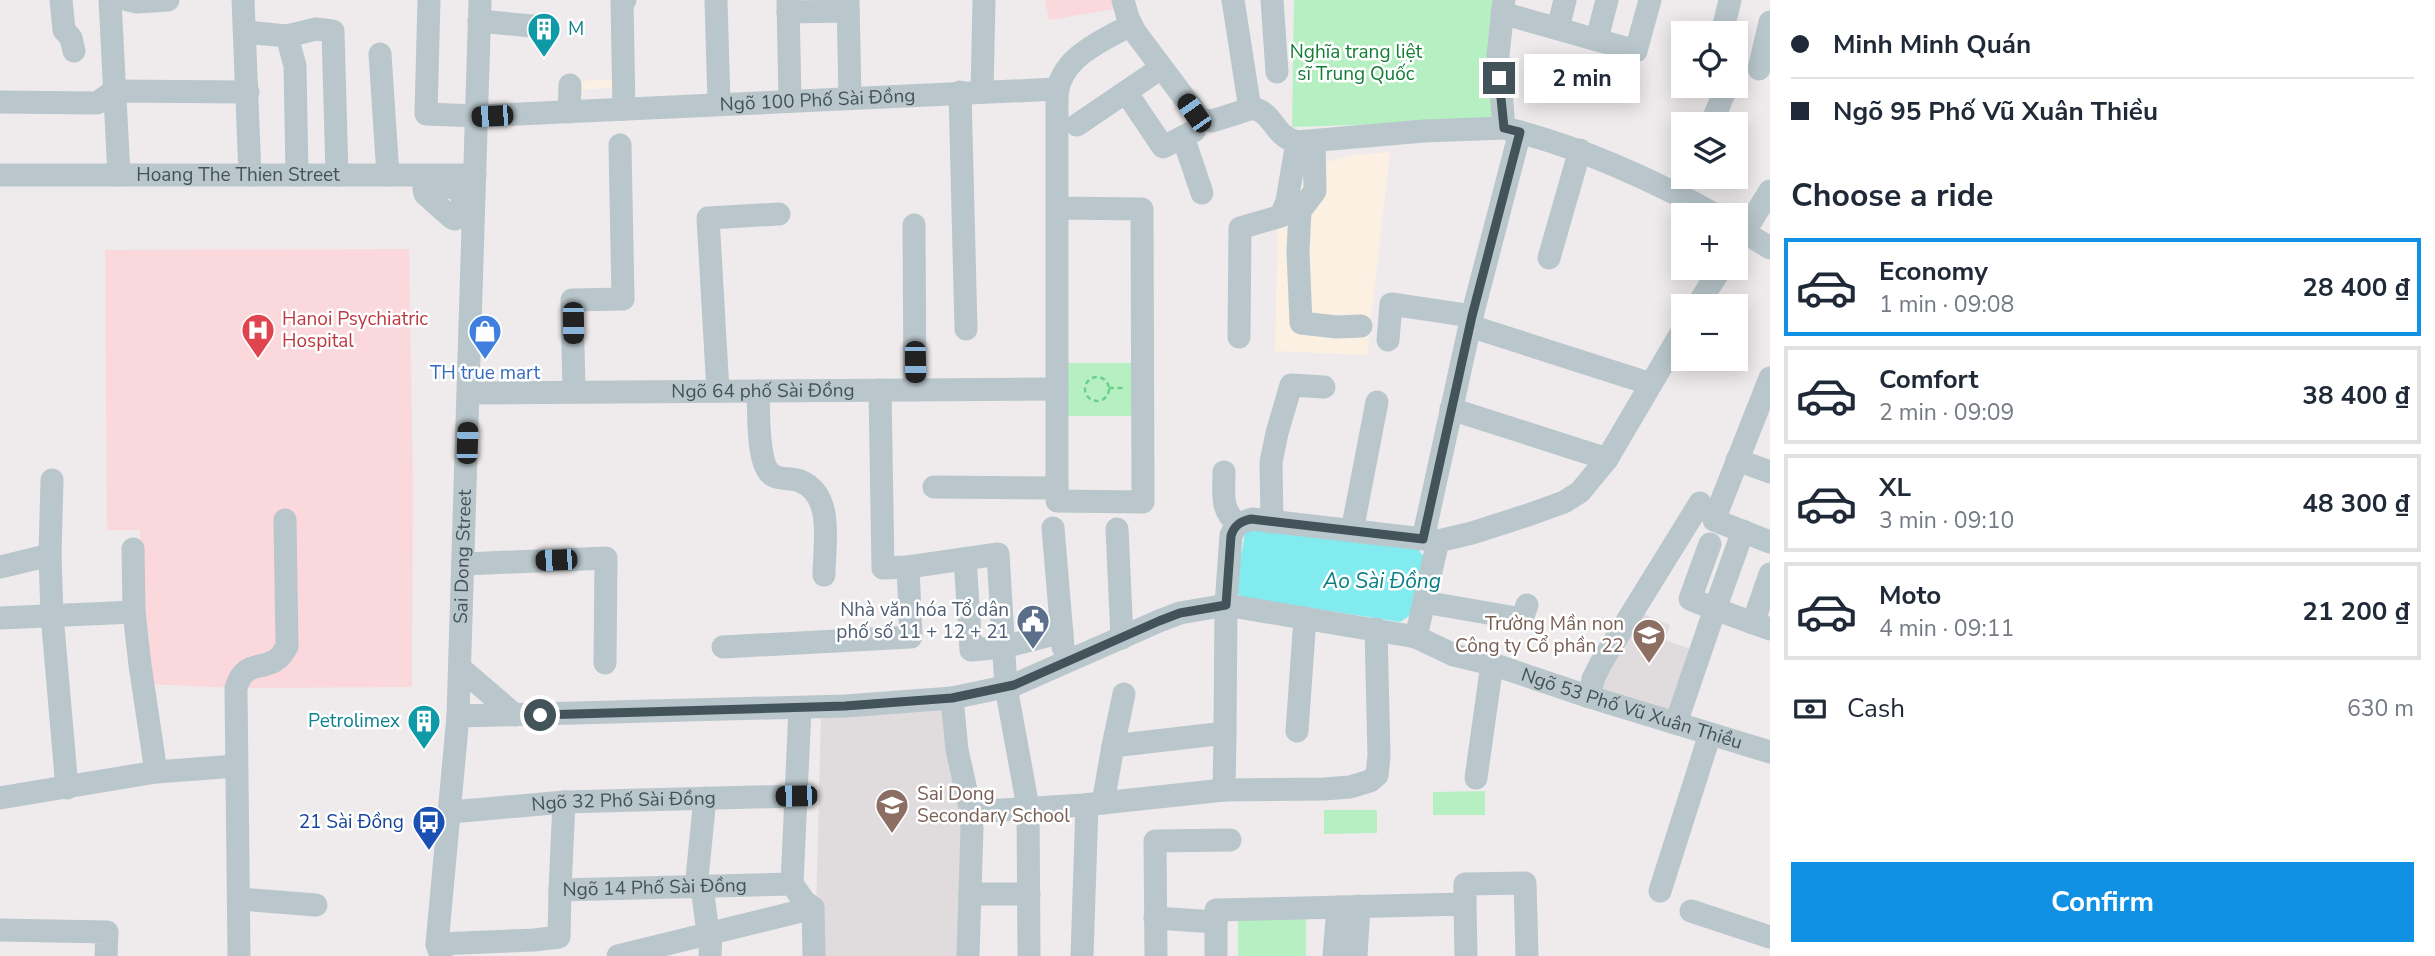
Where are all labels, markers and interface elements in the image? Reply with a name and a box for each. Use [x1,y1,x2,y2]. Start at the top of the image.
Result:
building icon: M [525,10,563,59]
place label: M [568,16,584,42]
map controls [1671,21,1748,371]
button: locate [1671,21,1748,98]
text: Minh Minh Quán [1833,27,2031,62]
park label: Nghĩa trang liệt sĩ Trung Quốc [1290,39,1423,87]
callout: 2 min [1524,54,1639,102]
route end [1483,62,1515,94]
text: 2 min [1552,63,1612,94]
street label: Ngõ 100 Phố Sài Đồng [719,83,916,118]
car [1174,90,1215,136]
text: Ngõ 95 Phố Vũ Xuân Thiều [1833,94,2158,129]
car [471,104,514,128]
button: layers [1671,112,1748,189]
street label: Hoang The Thien Street [136,162,340,188]
text: Choose a ride [1791,174,1993,217]
button: + [1671,203,1748,280]
text: Economy [1879,254,1988,289]
icon: car [1795,256,1858,319]
text: 28 400 ₫ [2302,270,2410,305]
text: 1 min · 09:08 [1879,289,2014,320]
button: − [1671,294,1748,371]
car [563,302,584,344]
place label: Hanoi Psychiatric Hospital [282,306,428,354]
hospital icon: Hanoi Psychiatric Hospital [239,311,277,360]
shop icon: TH true mart [466,312,504,361]
car [905,341,926,383]
place label: TH true mart [430,360,540,386]
text: Comfort [1879,362,1979,397]
icon: car [1795,364,1858,427]
street label: Ngõ 64 phố Sài Đồng [671,377,855,405]
text: 38 400 ₫ [2302,378,2410,413]
text: 2 min · 09:09 [1879,397,2014,428]
car [456,422,479,464]
text: XL [1879,470,1911,505]
icon: car [1795,472,1858,535]
text: 48 300 ₫ [2302,486,2410,521]
street label: Sai Dong Street [448,489,478,624]
text: 3 min · 09:10 [1879,505,2014,536]
car [535,549,578,571]
water label: Ao Sài Đồng [1322,567,1441,595]
text: Moto [1879,578,1941,613]
icon: car [1795,580,1858,643]
text: 21 200 ₫ [2302,594,2410,629]
place label: Nhà văn hóa Tổ dân phố số 11 + 12 + 21 [836,597,1009,645]
public building icon: Nhà văn hóa Tổ dân phố số 11 + 12 + 21 [1014,602,1052,651]
place label: Trường Mần non Công ty Cổ phần 22 [1455,611,1624,659]
text: 4 min · 09:11 [1879,613,2014,644]
school or university icon: Trường Mần non Công ty Cổ phần 22 [1630,616,1668,665]
street label: Ngõ 53 Phố Vũ Xuân Thiều [1518,662,1746,756]
icon: cash [1791,690,1829,728]
text: Cash [1847,691,1905,726]
text: 630 m [2347,693,2414,724]
route start [524,699,556,731]
building icon: Petrolimex [405,702,443,751]
place label: Petrolimex [308,708,400,734]
place label: Sai Dong Secondary School [917,781,1070,829]
street label: Ngõ 32 Phố Sài Đồng [530,785,716,818]
car [775,785,818,807]
school or university icon: Sai Dong Secondary School [873,786,911,835]
bus stop icon: 21 Sài Đồng [410,803,448,852]
place label: 21 Sài Đồng [299,809,404,835]
button: Confirm [1791,862,2414,942]
street label: Ngõ 14 Phố Sài Đồng [562,872,747,903]

